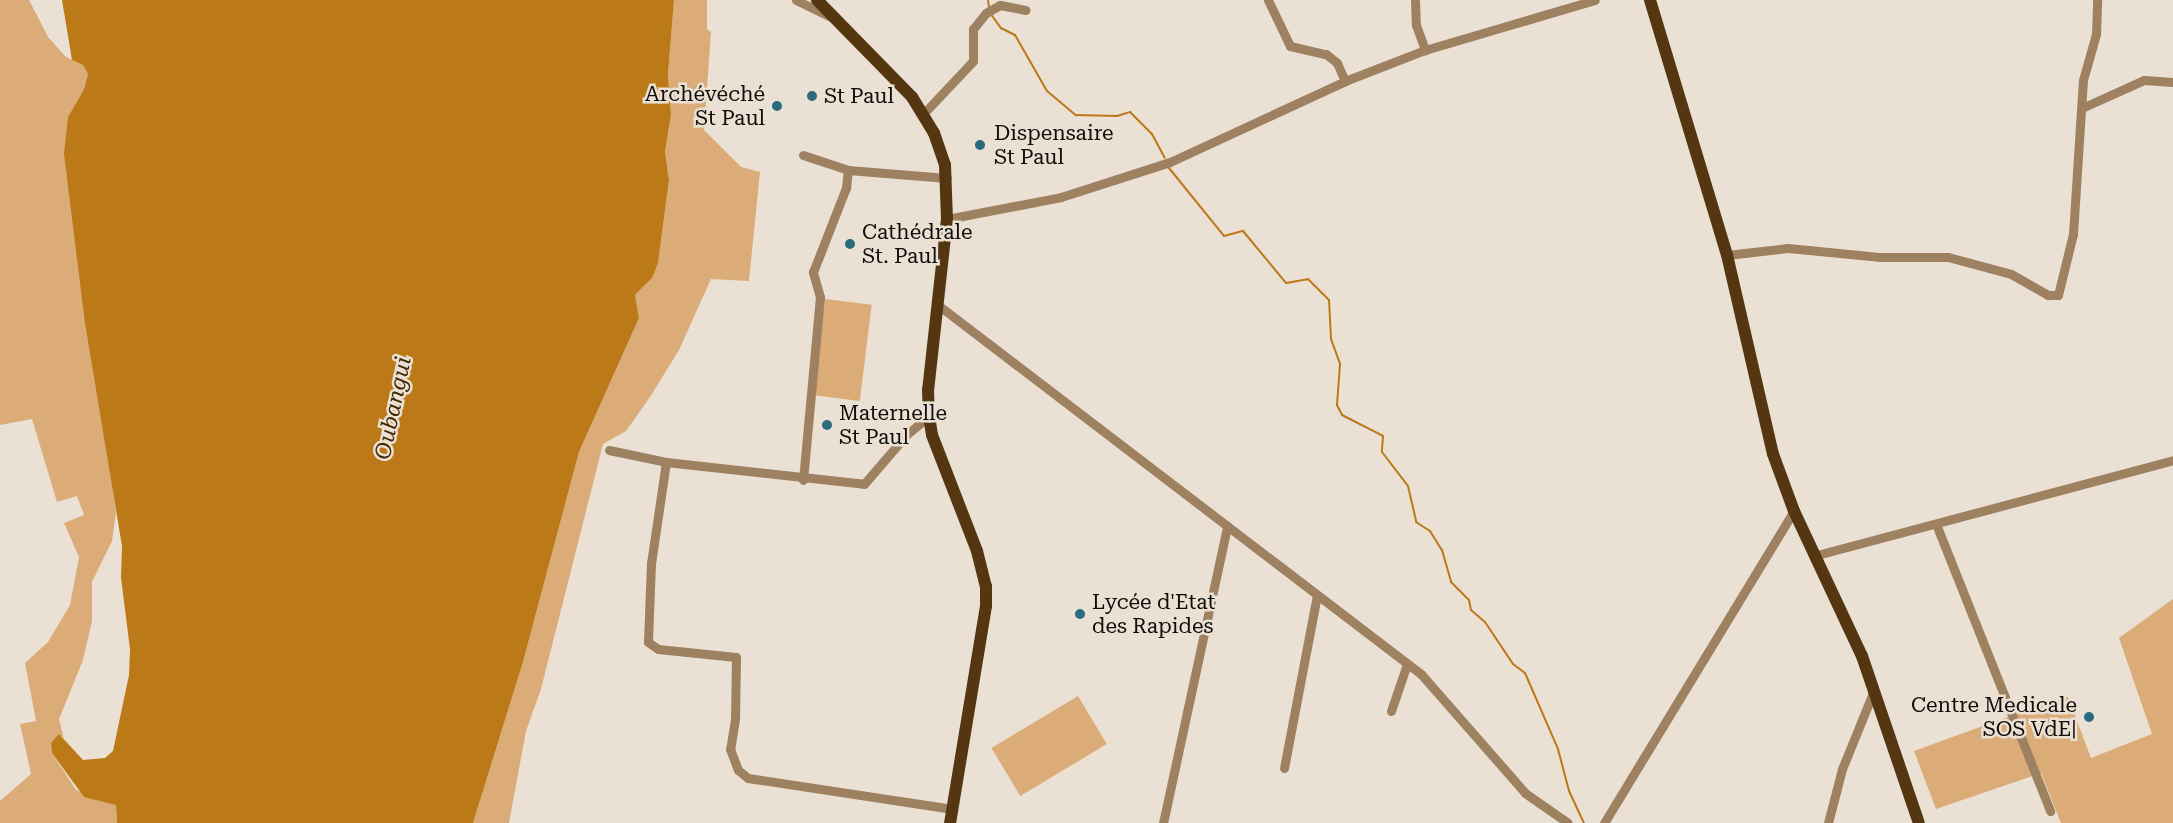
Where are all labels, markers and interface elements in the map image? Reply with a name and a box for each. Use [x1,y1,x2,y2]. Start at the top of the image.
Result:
place label: Archévéché St Paul [645,81,765,131]
place label: St Paul [824,83,894,109]
marker: St Paul [805,89,819,103]
marker: Archévéché St Paul [770,99,784,113]
place label: Dispensaire St Paul [994,120,1114,170]
marker: Dispensaire St Paul [971,136,989,154]
place label: Cathédrale St. Paul [862,219,973,269]
marker: Cathédrale St. Paul [843,237,857,251]
water label: Oubangui [369,354,417,462]
place label: Maternelle St Paul [839,400,947,450]
marker: Maternelle St Paul [820,418,834,432]
place label: Lycée d'Etat des Rapides [1092,589,1215,639]
marker: Lycée d'Etat des Rapides [1073,607,1087,621]
place label: Centre Medicale SOS VdE| [1911,692,2077,742]
marker: Centre Medicale SOS VdE| [2082,710,2096,724]

